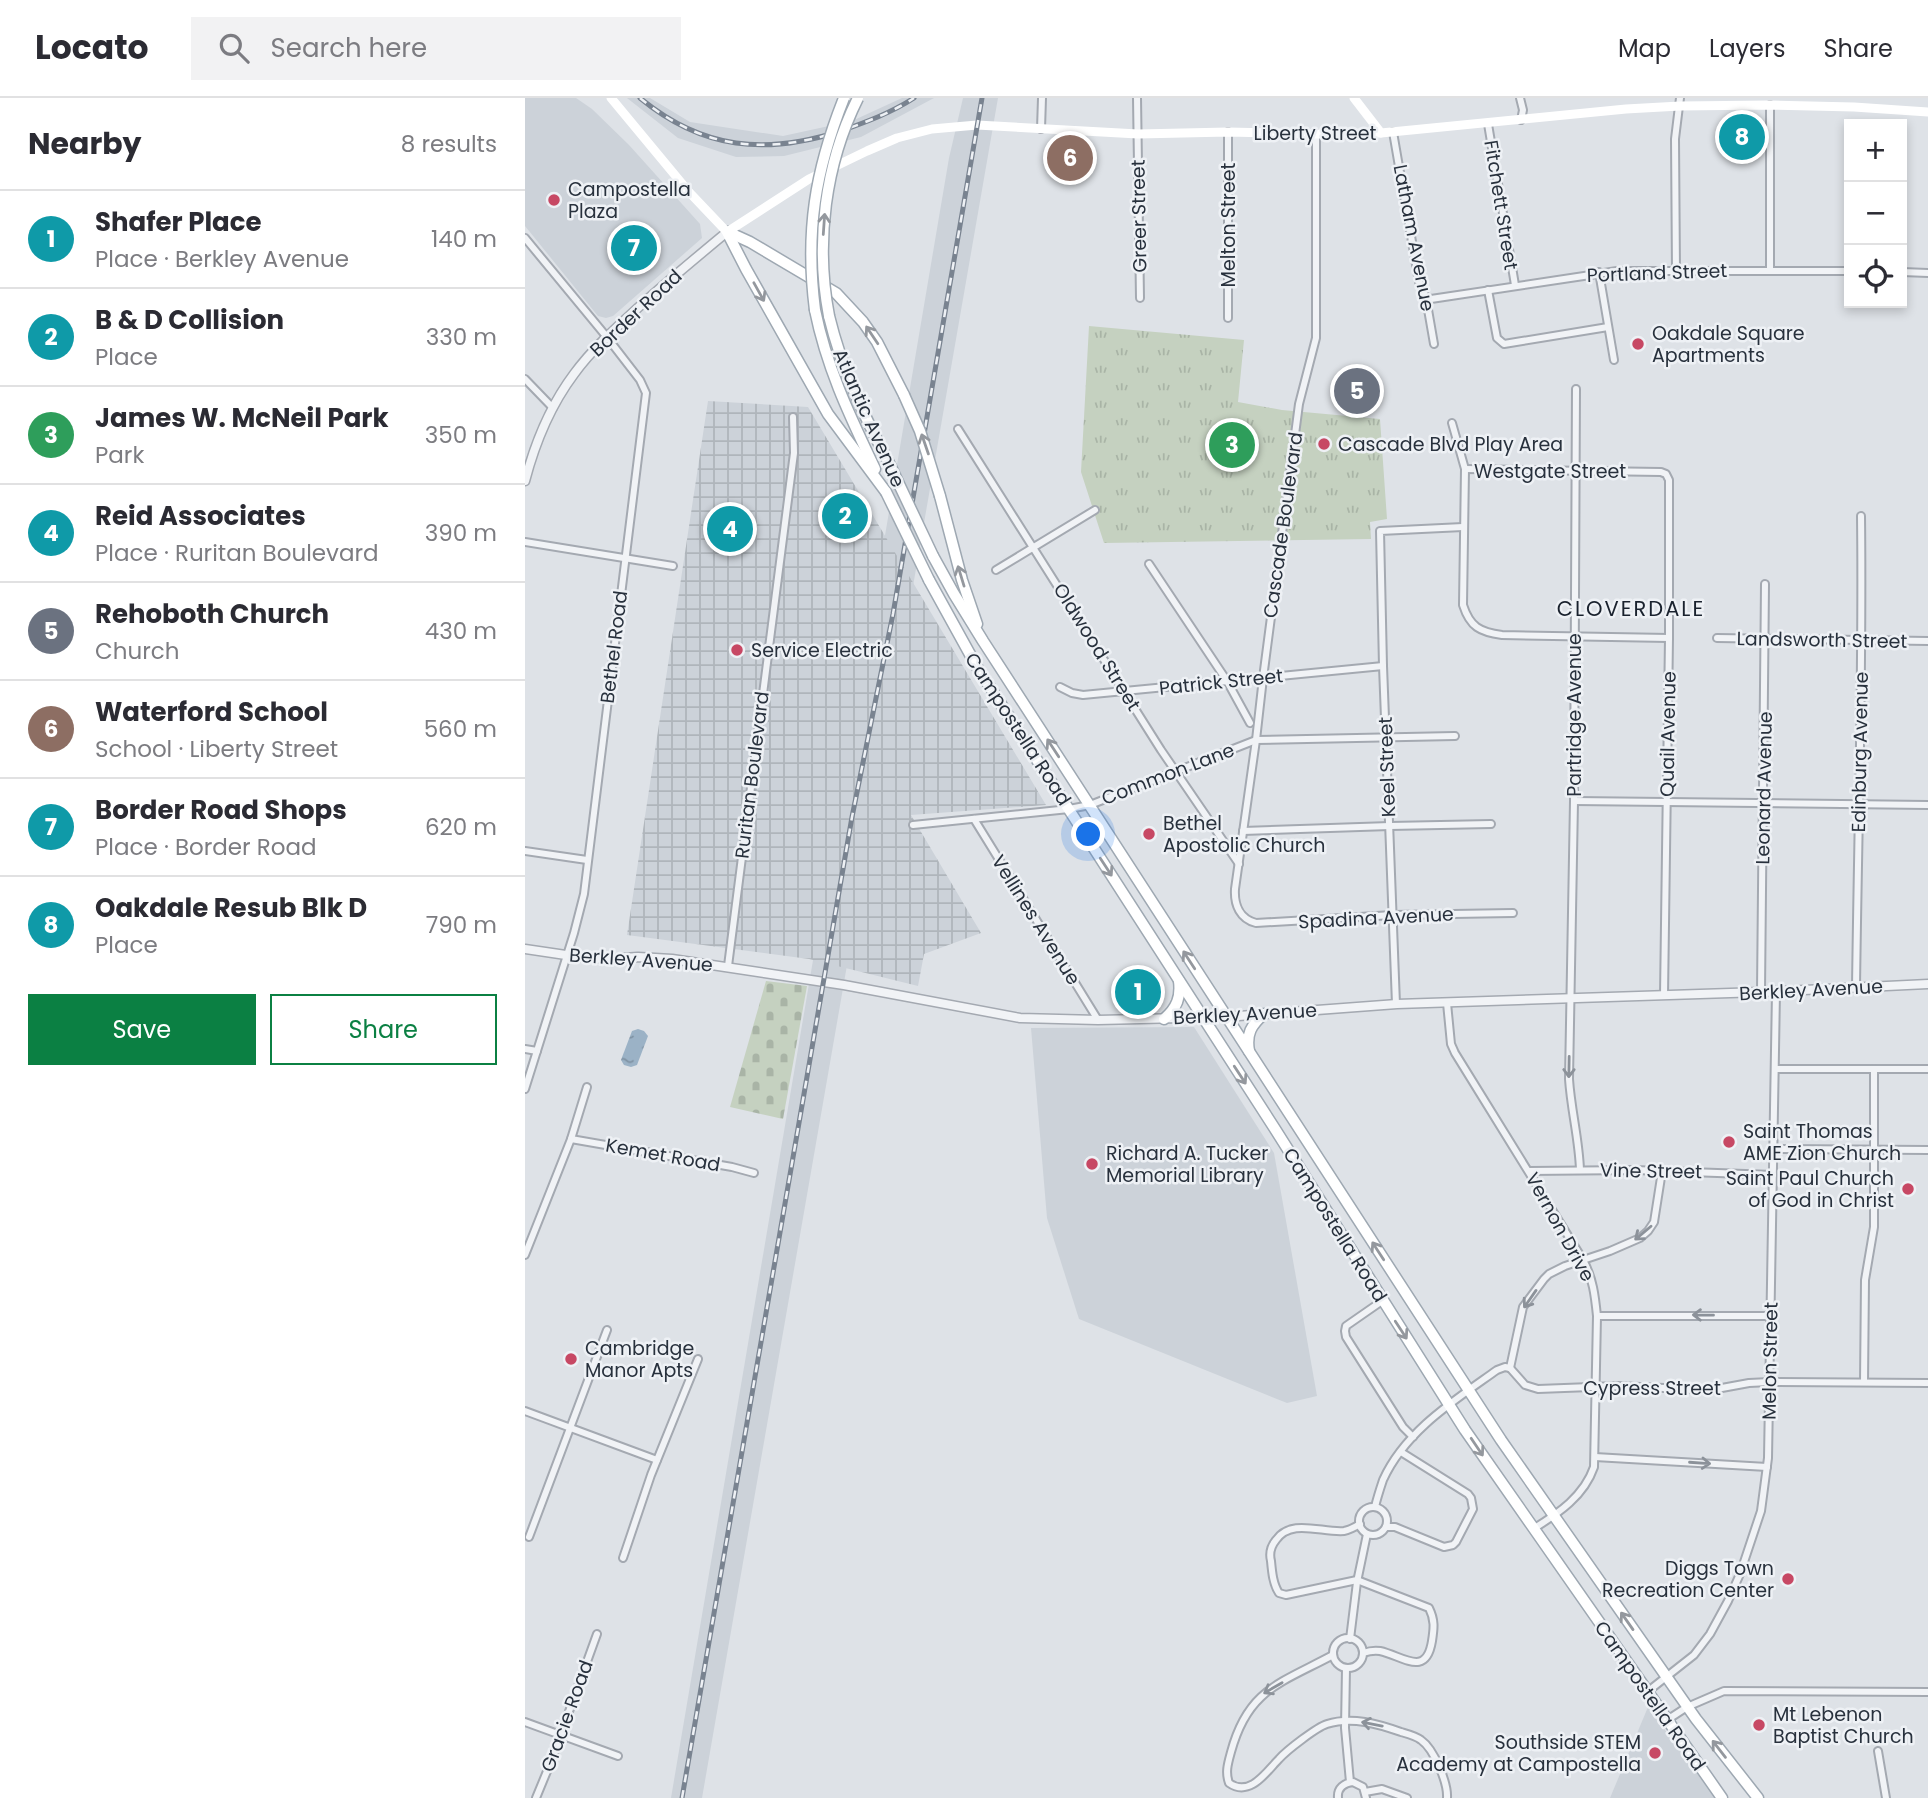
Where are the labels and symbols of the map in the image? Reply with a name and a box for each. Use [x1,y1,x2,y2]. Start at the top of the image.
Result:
pin: 8 [1719,111,1765,163]
street label: Liberty Street [1254,120,1377,147]
pin: 6 [1047,132,1093,184]
street label: Fitchett Street [1477,138,1525,272]
street label: Greer Street [1125,159,1153,273]
street label: Latham Avenue [1387,162,1441,314]
street label: Melton Street [1215,163,1242,287]
place label: Campostella Plaza [568,176,691,225]
marker: Campostella Plaza [546,192,562,208]
one-way arrow [818,213,831,236]
pin: 7 [611,222,657,274]
street label: Portland Street [1586,257,1728,289]
street label: Border Road [584,263,688,363]
one-way arrow [753,281,766,302]
place label: Oakdale Square Apartments [1652,320,1805,369]
one-way arrow [865,326,879,345]
marker: Oakdale Square Apartments [1630,336,1646,352]
street label: Atlantic Avenue [826,344,912,492]
pin: 5 [1334,365,1380,417]
pin: 3 [1209,419,1255,471]
street label: Cascade Boulevard [1257,430,1309,620]
place label: Cascade Blvd Play Area [1338,431,1563,458]
one-way arrow [918,434,930,456]
marker: Cascade Blvd Play Area [1316,436,1332,452]
street label: Westgate Street [1474,458,1626,485]
pin: 2 [822,490,868,542]
pin: 4 [707,503,753,555]
one-way arrow [954,565,967,587]
street label: Oldwood Street [1047,578,1147,716]
street label: Bethel Road [594,589,634,705]
district label: CLOVERDALE [1557,594,1705,623]
street label: Landsworth Street [1736,625,1908,655]
street label: Partridge Avenue [1561,633,1588,797]
place label: Service Electric [751,637,893,664]
marker: Service Electric [729,642,745,658]
street label: Campostella Road [958,647,1078,811]
street label: Patrick Street [1158,662,1284,702]
street label: Quail Avenue [1653,671,1683,797]
street label: Edinburg Avenue [1845,671,1875,833]
street label: Ruritan Boulevard [728,690,776,860]
street label: Leonard Avenue [1749,711,1779,865]
street label: Keel Street [1372,716,1402,818]
street label: Common Lane [1098,736,1238,812]
one-way arrow [1045,738,1059,758]
place label: Bethel Apostolic Church [1163,810,1326,859]
your location [1071,817,1105,851]
marker: Bethel Apostolic Church [1141,826,1157,842]
street label: Vellines Avenue [985,850,1087,990]
one-way arrow [1099,857,1114,876]
street label: Spadina Avenue [1298,900,1454,936]
street label: Berkley Avenue [568,942,714,978]
one-way arrow [1181,950,1195,970]
pin: 1 [1115,966,1161,1018]
street label: Berkley Avenue [1738,973,1884,1007]
street label: Berkley Avenue [1172,997,1318,1031]
one-way arrow [1562,1055,1576,1078]
one-way arrow [1234,1065,1248,1085]
place label: Saint Thomas AME Zion Church [1743,1118,1901,1167]
street label: Kemet Road [604,1132,722,1178]
marker: Saint Thomas AME Zion Church [1721,1134,1737,1150]
place label: Richard A. Tucker Memorial Library [1106,1140,1268,1189]
street label: Campostella Road [1277,1143,1393,1307]
marker: Richard A. Tucker Memorial Library [1084,1156,1100,1172]
street label: Vine Street [1600,1157,1702,1185]
place label: Saint Paul Church of God in Christ [1726,1165,1894,1214]
street label: Vernon Drive [1519,1168,1601,1286]
marker: Saint Paul Church of God in Christ [1900,1181,1916,1197]
one-way arrow [1634,1224,1652,1240]
one-way arrow [1370,1242,1384,1262]
one-way arrow [1523,1289,1537,1308]
street label: Melon Street [1755,1302,1785,1420]
one-way arrow [1692,1308,1715,1322]
one-way arrow [1394,1320,1408,1339]
place label: Cambridge Manor Apts [585,1335,694,1384]
marker: Cambridge Manor Apts [563,1351,579,1367]
street label: Cypress Street [1583,1375,1721,1402]
one-way arrow [1470,1437,1484,1456]
one-way arrow [1688,1456,1711,1469]
place label: Diggs Town Recreation Center [1602,1555,1774,1604]
marker: Diggs Town Recreation Center [1780,1571,1796,1587]
one-way arrow [1620,1612,1634,1631]
street label: Campostella Road [1588,1616,1712,1776]
street label: Gracie Road [534,1656,600,1776]
one-way arrow [1264,1681,1284,1695]
place label: Mt Lebenon Baptist Church [1773,1701,1914,1750]
one-way arrow [1361,1717,1384,1730]
marker: Mt Lebenon Baptist Church [1751,1717,1767,1733]
place label: Southside STEM Academy at Campostella [1396,1729,1641,1778]
one-way arrow [1712,1741,1727,1759]
marker: Southside STEM Academy at Campostella [1647,1745,1663,1761]

